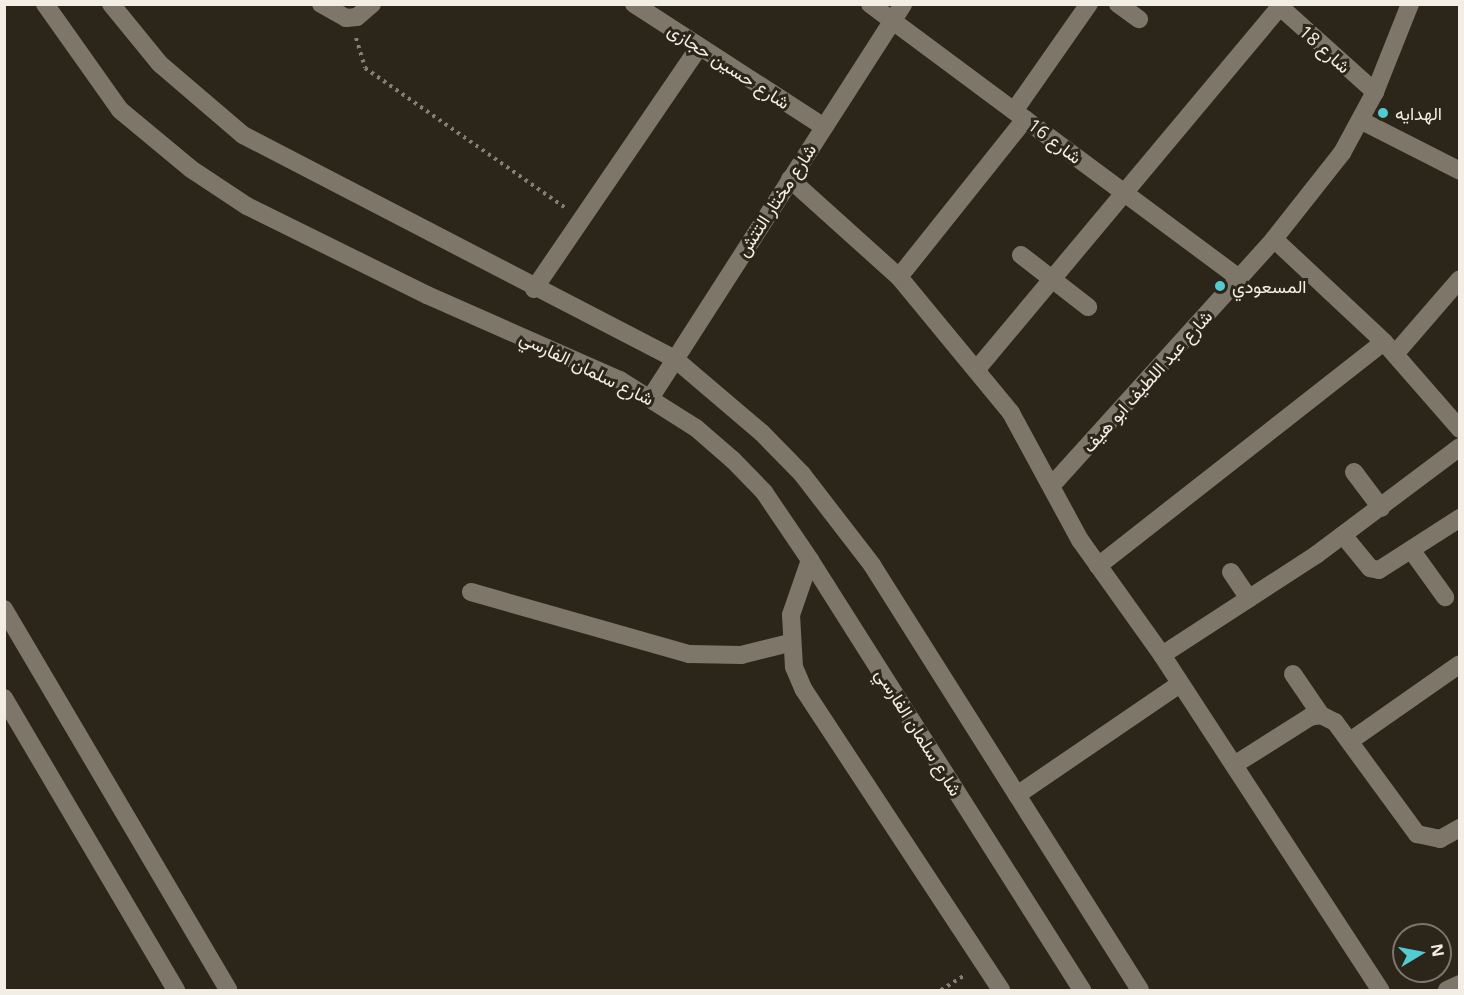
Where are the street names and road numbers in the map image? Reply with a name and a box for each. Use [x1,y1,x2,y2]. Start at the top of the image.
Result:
street label: شارع حسين حجازى [664,19,794,113]
street label: شارع 18 [1295,20,1355,78]
street label: شارع 16 [1024,114,1086,168]
street label: شارع مختار التتش [732,140,820,260]
street label: شارع عبد اللطيف ابو هيف [1077,305,1217,457]
street label: شارع سلمان الفارسي [517,326,657,410]
street label: شارع سلمان الفارسي [871,664,967,800]

